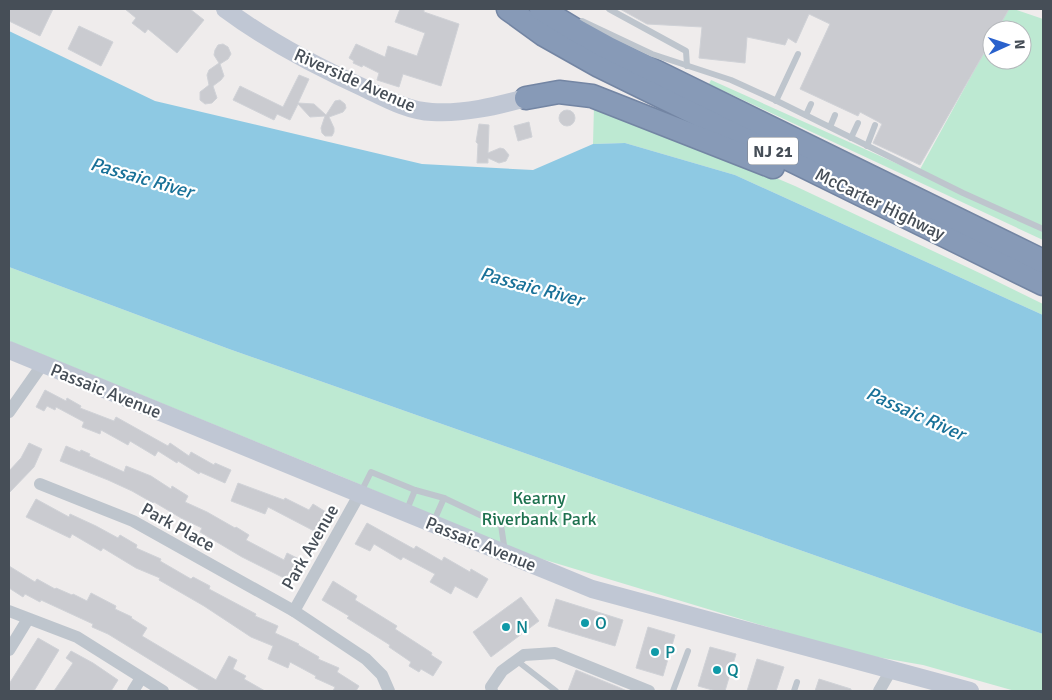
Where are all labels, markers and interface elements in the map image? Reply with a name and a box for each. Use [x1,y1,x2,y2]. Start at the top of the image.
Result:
north arrow [982,20,1032,70]
text: N [1011,39,1028,50]
street label: Riverside Avenue [291,43,419,117]
road number: NJ 21 [748,138,798,164]
water label: Passaic River [88,152,199,205]
street label: McCarter Highway [811,163,949,245]
water label: Passaic River [478,262,589,313]
street label: Passaic Avenue [47,359,165,423]
water label: Passaic River [862,381,972,448]
park label: Kearny Riverbank Park [481,487,597,530]
street label: Park Place [137,498,219,556]
street label: Park Avenue [277,500,343,594]
street label: Passaic Avenue [422,512,540,576]
place label: O [595,612,607,634]
place label: N [516,616,528,638]
marker: O [579,617,591,629]
marker: N [500,621,512,633]
place label: P [665,641,675,663]
marker: P [649,646,661,658]
place label: Q [727,659,739,681]
marker: Q [711,664,723,676]

